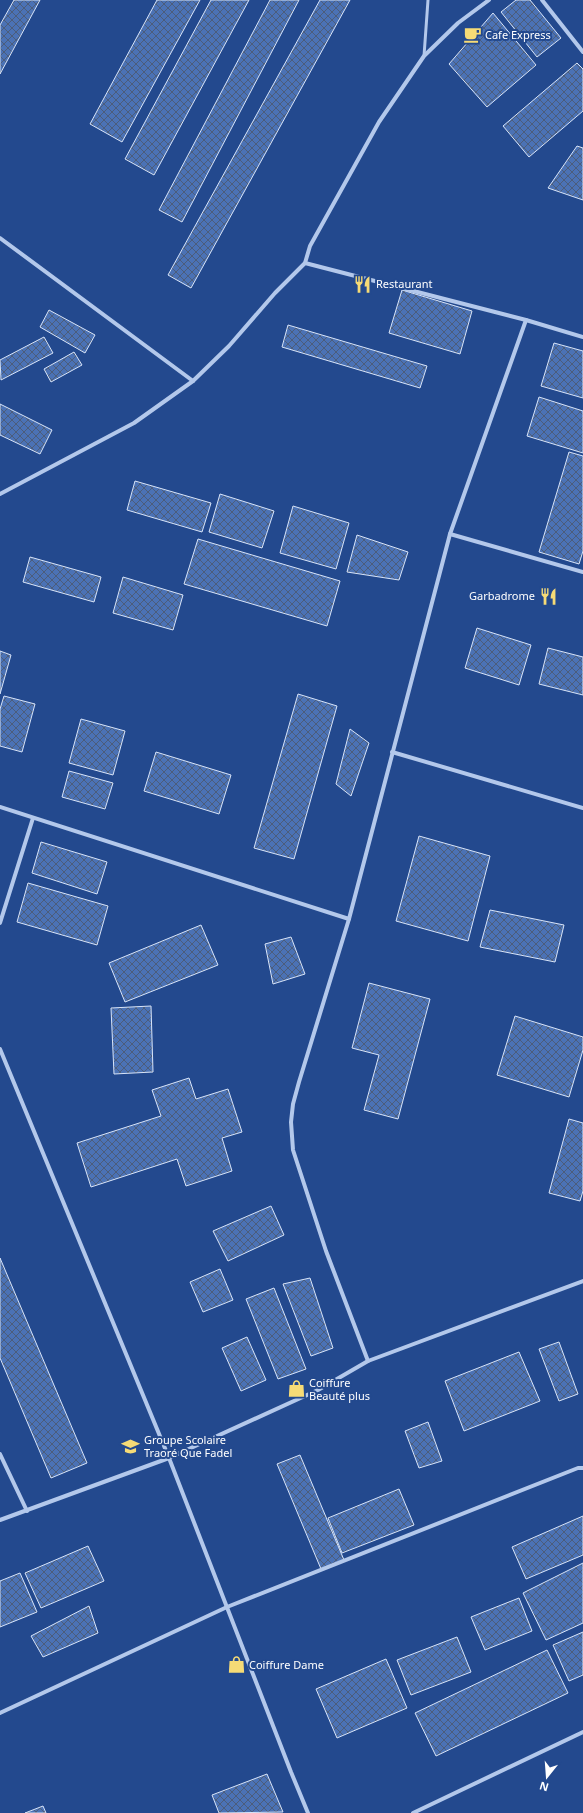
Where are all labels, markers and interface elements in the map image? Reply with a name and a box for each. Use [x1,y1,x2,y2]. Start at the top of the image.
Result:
cafe icon: Cafe Express [462,25,482,45]
place label: Cafe Express [485,27,551,42]
restaurant icon: Restaurant [353,274,373,294]
place label: Restaurant [376,276,433,291]
restaurant icon: Garbadrome [538,586,558,606]
place label: Garbadrome [469,588,535,603]
place label: Coiffure Beauté plus [309,1375,370,1403]
shop icon: Coiffure Beauté plus [286,1379,306,1399]
place label: Groupe Scolaire Traoré Que Fadel [144,1432,232,1460]
school or university icon: Groupe Scolaire Traoré Que Fadel [121,1436,141,1456]
shop icon: Coiffure Dame [226,1655,246,1675]
place label: Coiffure Dame [249,1657,324,1672]
north arrow [527,1757,567,1797]
text: N [537,1779,550,1796]

